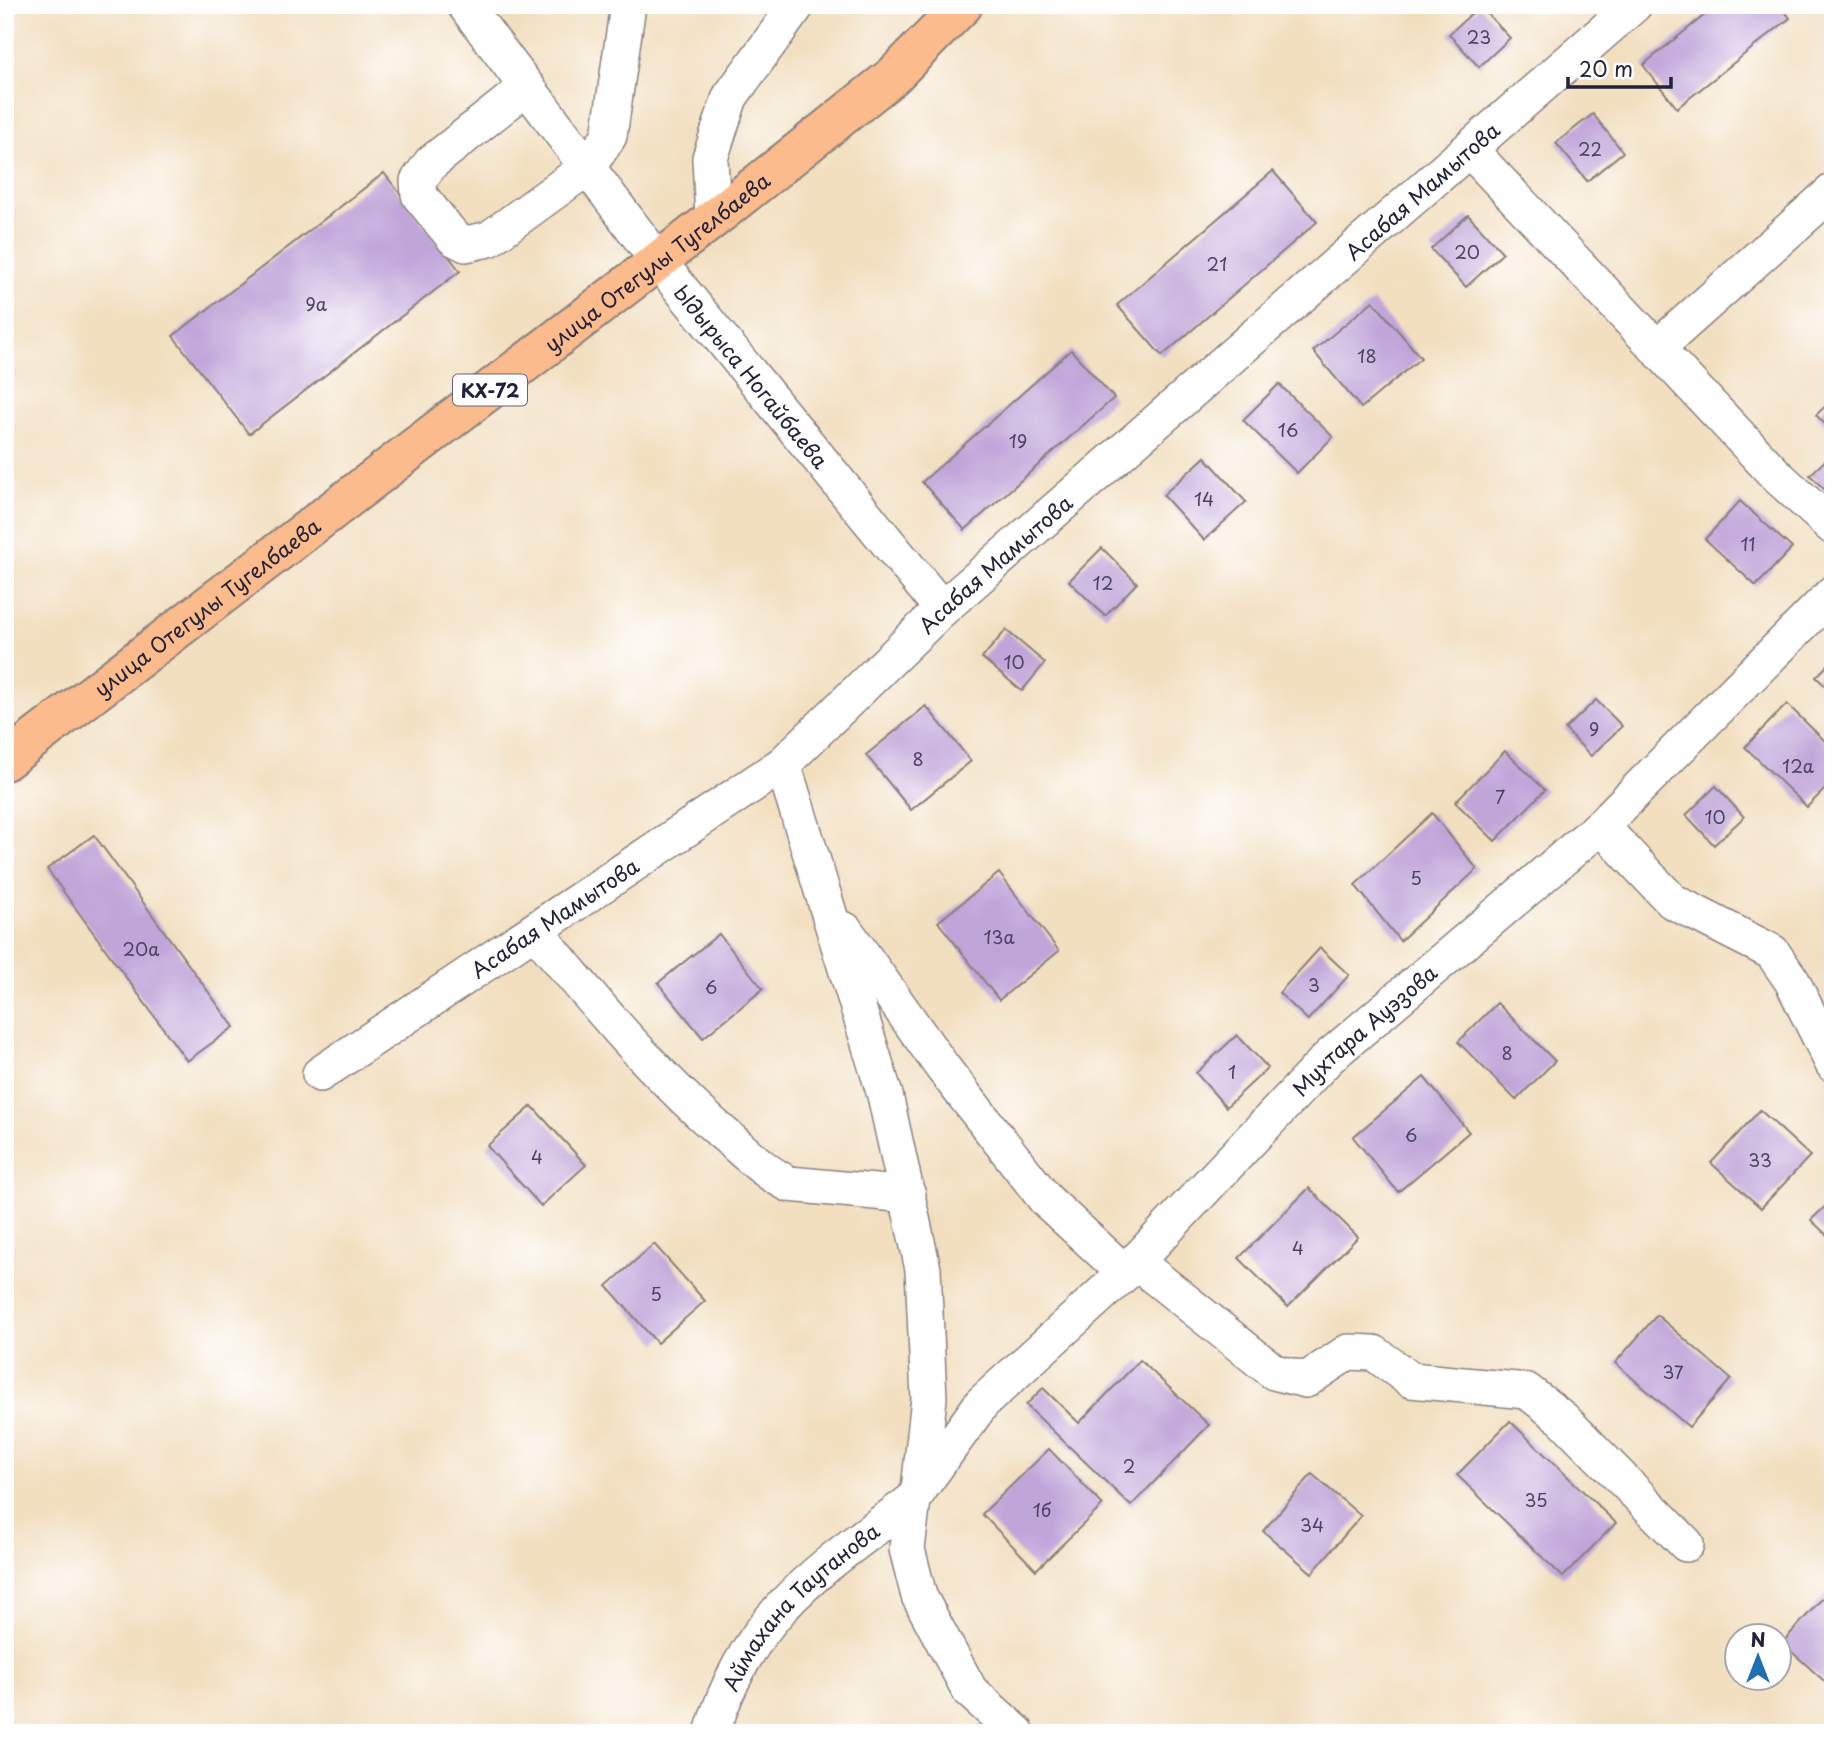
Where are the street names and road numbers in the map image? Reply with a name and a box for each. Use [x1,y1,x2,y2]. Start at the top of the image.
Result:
street label: Асабая Мамытова [1337,114,1506,267]
street label: улица Отегулы Тугелбаева [537,164,776,359]
street label: Ыдырыса Ногайбаева [667,277,837,475]
road number: КХ-72 [453,374,527,406]
street label: Асабая Мамытова [911,487,1079,640]
street label: улица Отегулы Тугелбаева [87,509,327,704]
street label: Асабая Мамытова [464,849,645,985]
street label: Мухтара Ауэзова [1284,956,1444,1103]
street label: Аймахана Таутанова [713,1514,886,1696]

